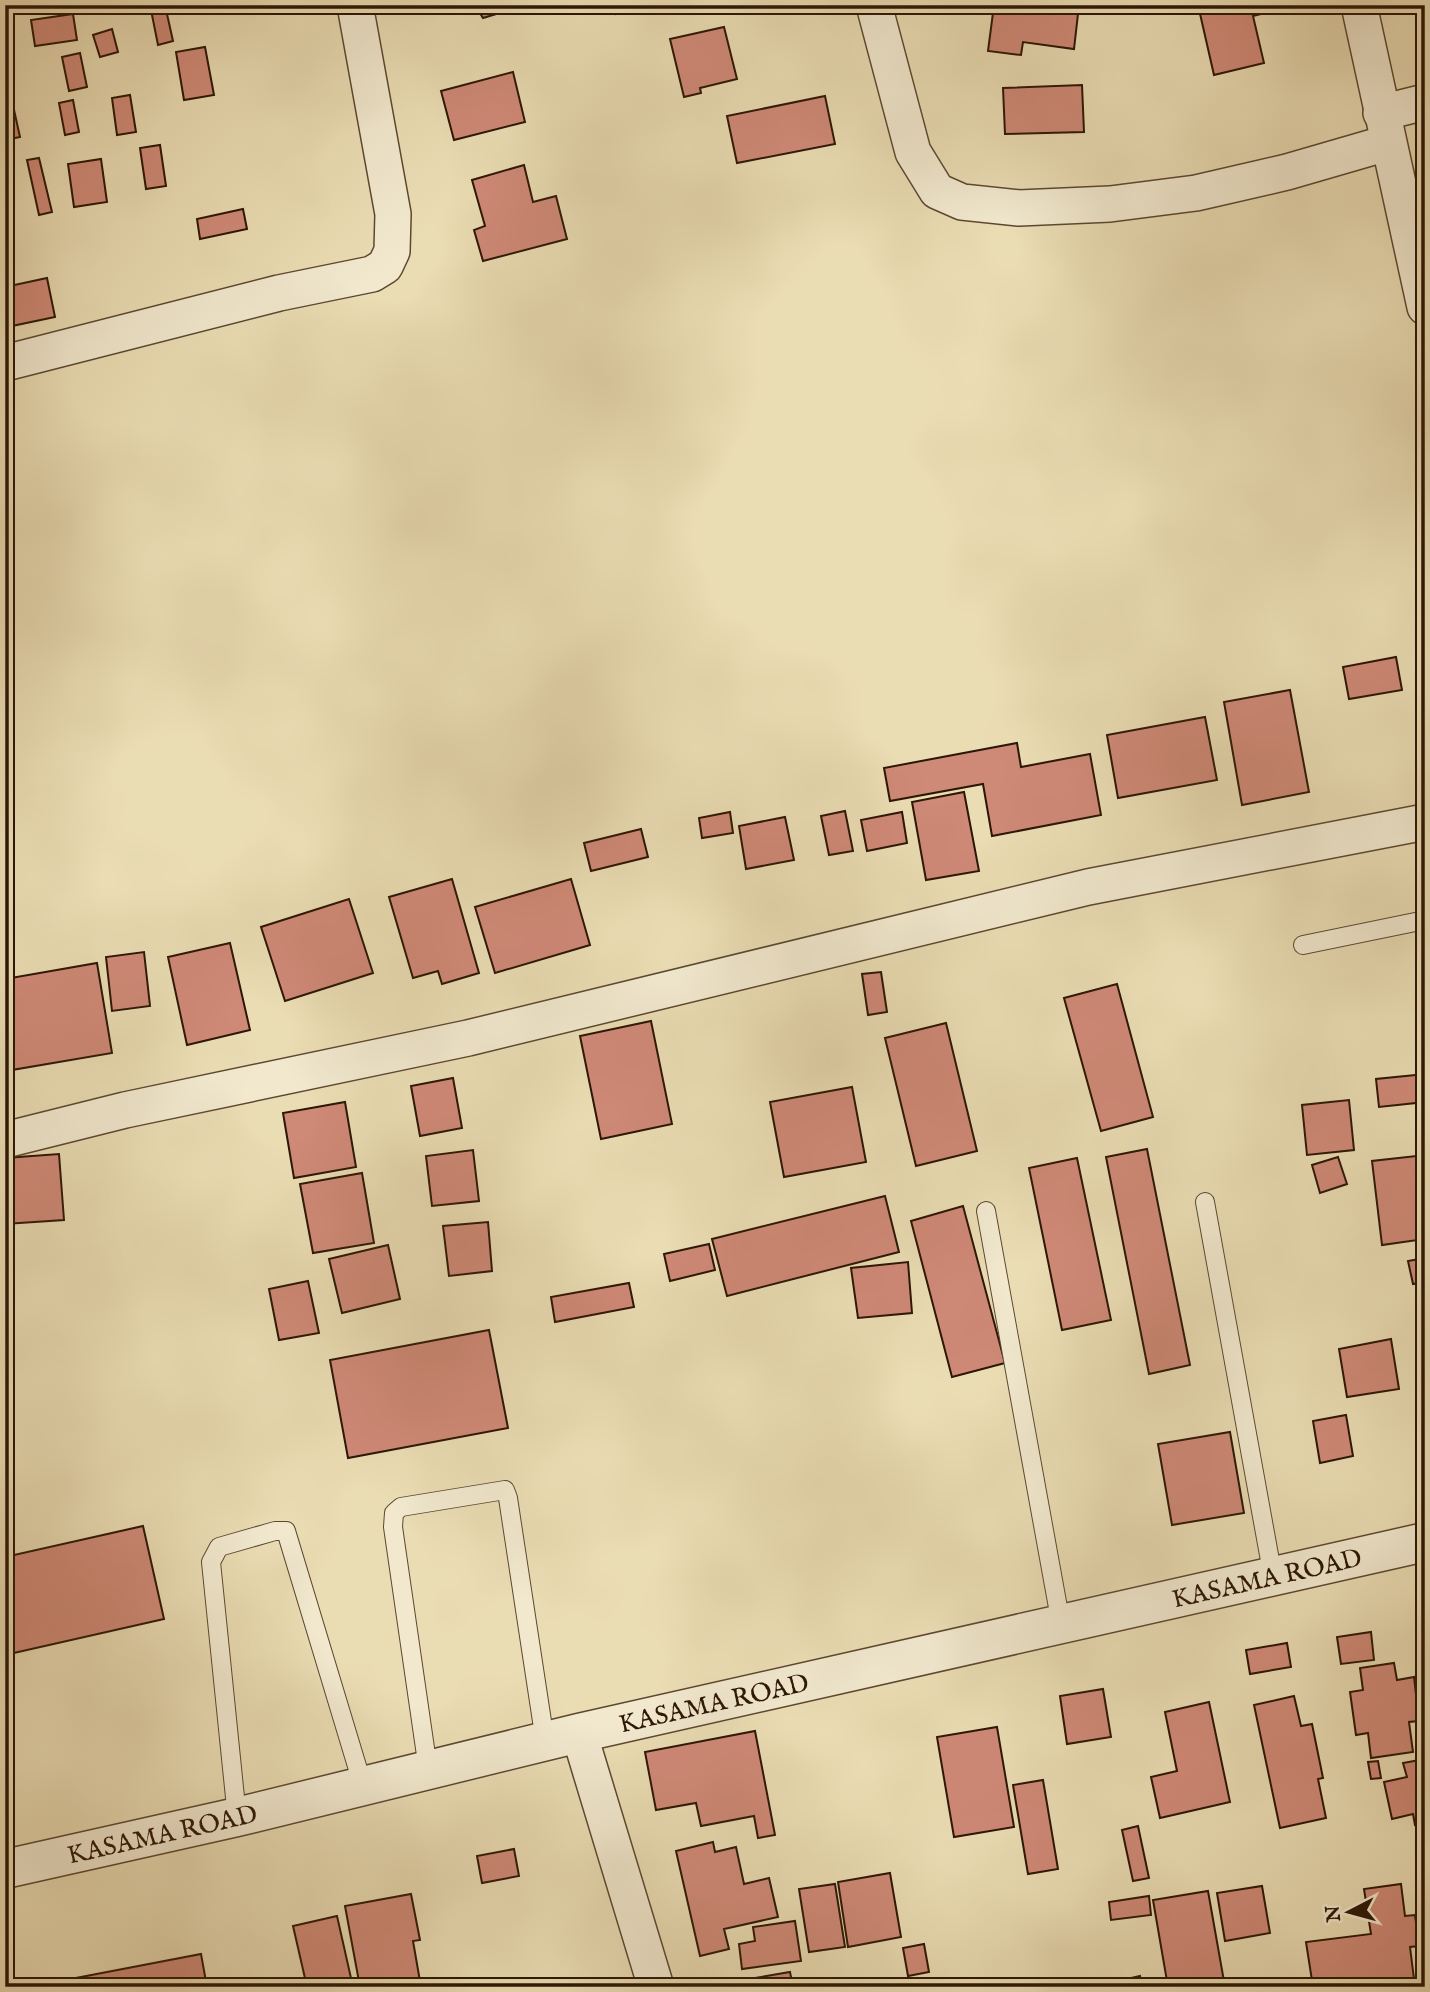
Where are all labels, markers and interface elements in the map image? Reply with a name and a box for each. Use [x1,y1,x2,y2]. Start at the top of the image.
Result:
street label: KASAMA ROAD [1169,1542,1365,1617]
street label: KASAMA ROAD [616,1667,812,1741]
street label: KASAMA ROAD [64,1798,261,1873]
north arrow [1314,1876,1384,1946]
text: N [1321,1904,1347,1924]

